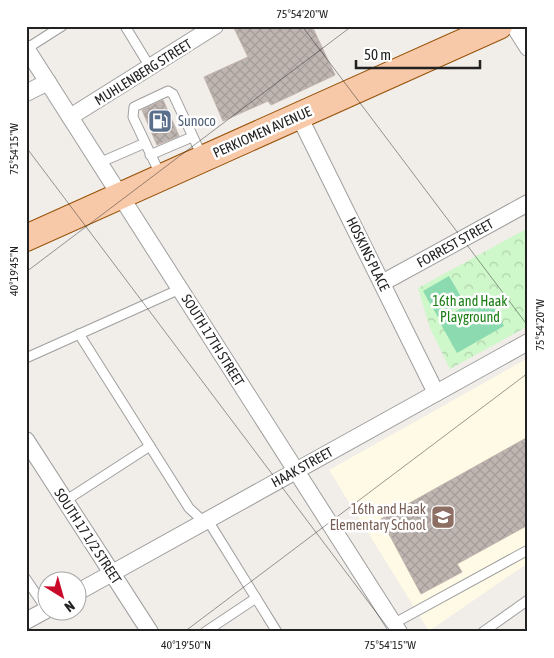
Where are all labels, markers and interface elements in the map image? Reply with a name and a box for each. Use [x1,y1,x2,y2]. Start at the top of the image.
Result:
text: 75°54'20"W [276,7,328,21]
street label: MUHLENBERG STREET [92,36,194,108]
scale bar [356,38,480,70]
text: 50 m [364,46,391,63]
street label: PERKIOMEN AVENUE [210,103,314,161]
fuel station icon: Sunoco [147,108,173,134]
place label: Sunoco [178,113,216,129]
text: 75°54'15"W [7,123,21,175]
street label: HOSKINS PLACE [343,214,393,294]
street label: FORREST STREET [414,215,496,271]
text: 40°19'45"N [7,246,21,296]
street label: SOUTH 17TH STREET [178,291,248,389]
park label: 16th and Haak Playground [432,293,508,325]
text: 75°54'20"W [533,299,547,351]
street label: HAAK STREET [269,444,335,490]
street label: SOUTH 17 1/2 STREET [51,485,125,587]
place label: 16th and Haak Elementary School [330,501,426,533]
school or university icon: 16th and Haak Elementary School [430,504,456,530]
north arrow [38,570,88,620]
text: N [62,598,78,615]
text: 40°19'50"N [161,638,211,652]
text: 75°54'15"W [364,638,416,652]

